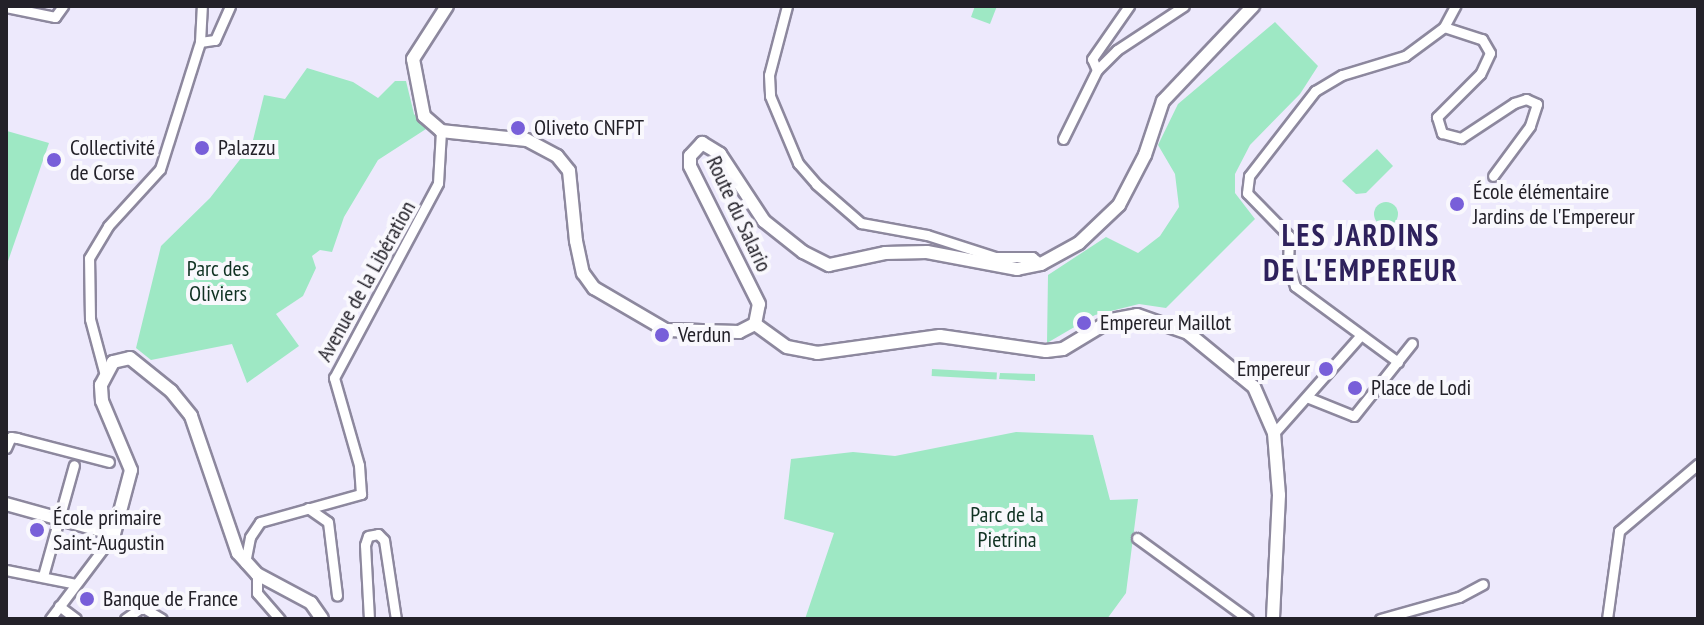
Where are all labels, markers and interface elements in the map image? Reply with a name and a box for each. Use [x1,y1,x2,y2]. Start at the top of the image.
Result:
place label: Oliveto CNFPT [534,115,644,141]
marker: Oliveto CNFPT [509,119,527,137]
place label: Collectivité de Corse [70,134,155,186]
place label: Palazzu [218,135,275,161]
marker: Palazzu [193,139,211,157]
marker: Collectivité de Corse [45,151,63,169]
street label: Route du Salario [701,152,777,276]
place label: École élémentaire Jardins de l'Empereur [1473,178,1635,230]
marker: École élémentaire Jardins de l'Empereur [1448,195,1466,213]
street label: Avenue de la Libération [311,196,421,366]
district label: LES JARDINS DE L'EMPEREUR [1263,217,1459,288]
park label: Parc des Oliviers [187,255,249,306]
place label: Empereur Maillot [1100,310,1231,336]
marker: Empereur Maillot [1075,314,1093,332]
place label: Verdun [678,322,731,348]
marker: Verdun [653,326,671,344]
place label: Empereur [1237,356,1310,382]
marker: Empereur [1317,360,1335,378]
place label: Place de Lodi [1371,375,1471,401]
marker: Place de Lodi [1346,379,1364,397]
park label: Parc de la Pietrina [970,501,1044,552]
place label: École primaire Saint-Augustin [53,504,164,556]
marker: École primaire Saint-Augustin [28,521,46,539]
place label: Banque de France [103,586,238,612]
marker: Banque de France [78,590,96,608]

